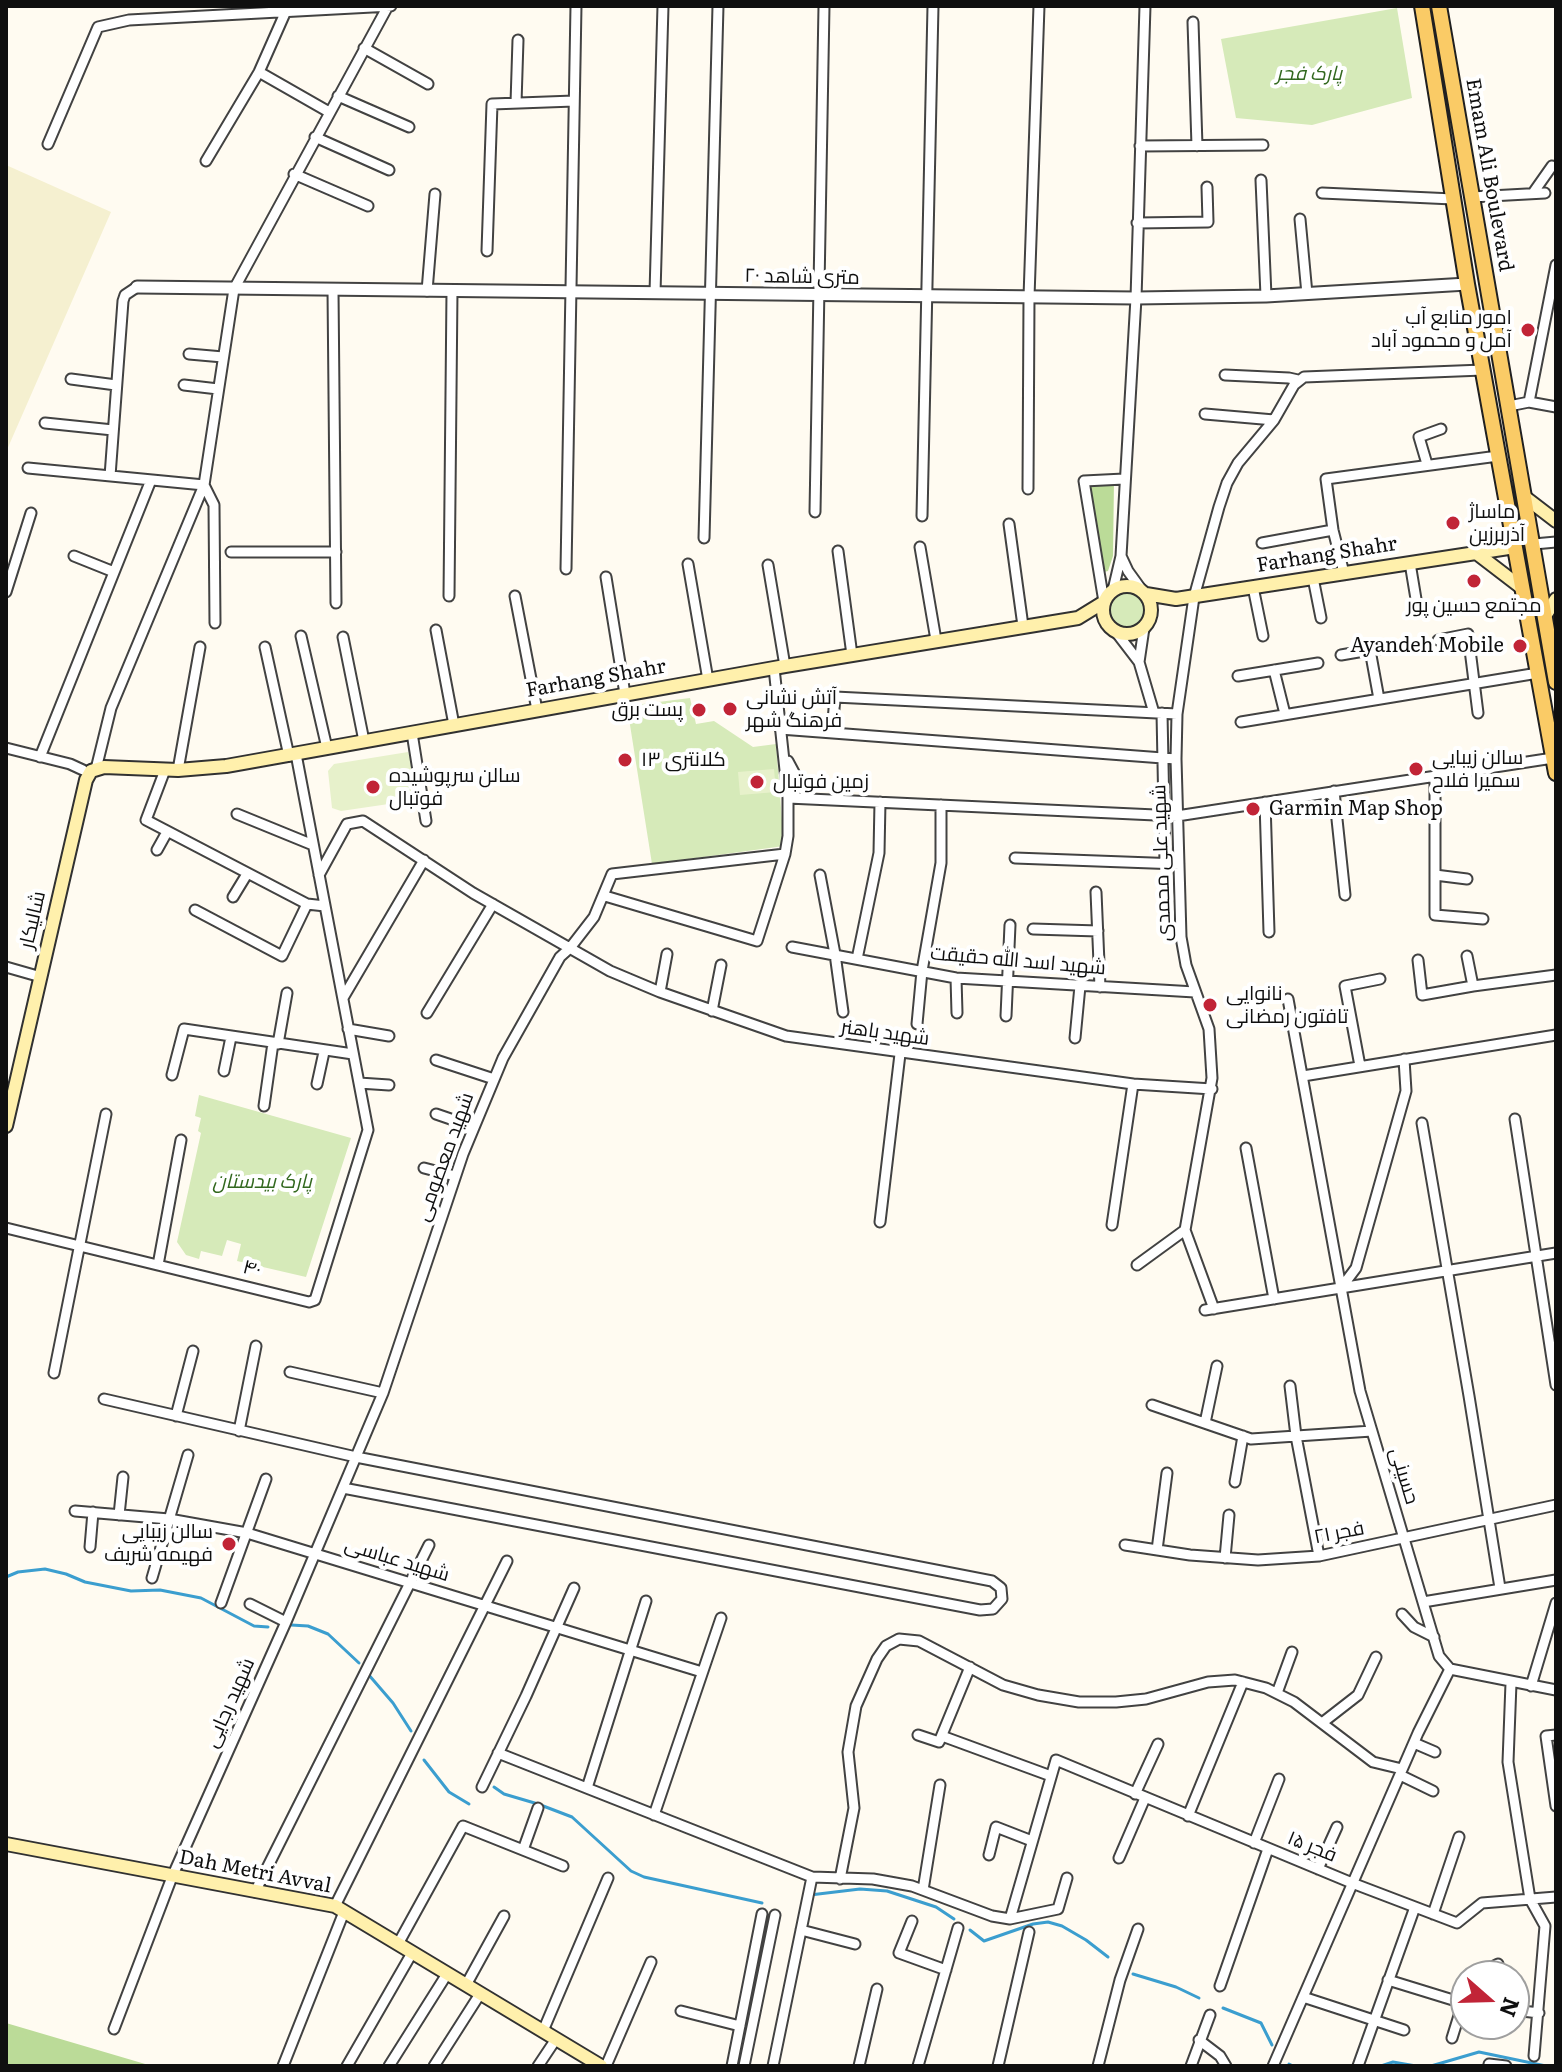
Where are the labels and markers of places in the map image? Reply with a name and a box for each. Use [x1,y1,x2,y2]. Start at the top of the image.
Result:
place label: امور منابع آب آمل و محمود آباد [1371,306,1512,353]
marker: امور منابع آب آمل و محمود آباد [1519,321,1537,339]
place label: ماساژ آذربرزین [1469,500,1525,547]
marker: ماساژ آذربرزین [1444,514,1462,532]
marker: مجتمع حسین پور [1465,572,1483,590]
place label: مجتمع حسین پور [1406,594,1542,618]
place label: Ayandeh Mobile [1350,634,1504,658]
marker: Ayandeh Mobile [1511,637,1529,655]
place label: آتش نشانی فرهنگ شهر [746,686,842,733]
place label: پست برق [612,698,683,722]
marker: آتش نشانی فرهنگ شهر [721,700,739,718]
marker: پست برق [690,701,708,719]
place label: سالن زیبایی سمیرا فلاح [1432,746,1523,793]
place label: کلانتری ۱۳ [641,748,726,772]
marker: کلانتری ۱۳ [616,751,634,769]
marker: سالن زیبایی سمیرا فلاح [1407,760,1425,778]
place label: سالن سرپوشیده فوتبال [389,764,520,811]
place label: زمین فوتبال [773,770,869,794]
marker: زمین فوتبال [748,773,766,791]
marker: سالن سرپوشیده فوتبال [364,778,382,796]
place label: Garmin Map Shop [1269,797,1443,821]
marker: Garmin Map Shop [1244,800,1262,818]
place label: نانوایی تافتون رمضانی [1226,982,1348,1029]
marker: نانوایی تافتون رمضانی [1201,996,1219,1014]
place label: سالن زیبایی فهیمه شریف [104,1520,213,1567]
marker: سالن زیبایی فهیمه شریف [220,1535,238,1553]

